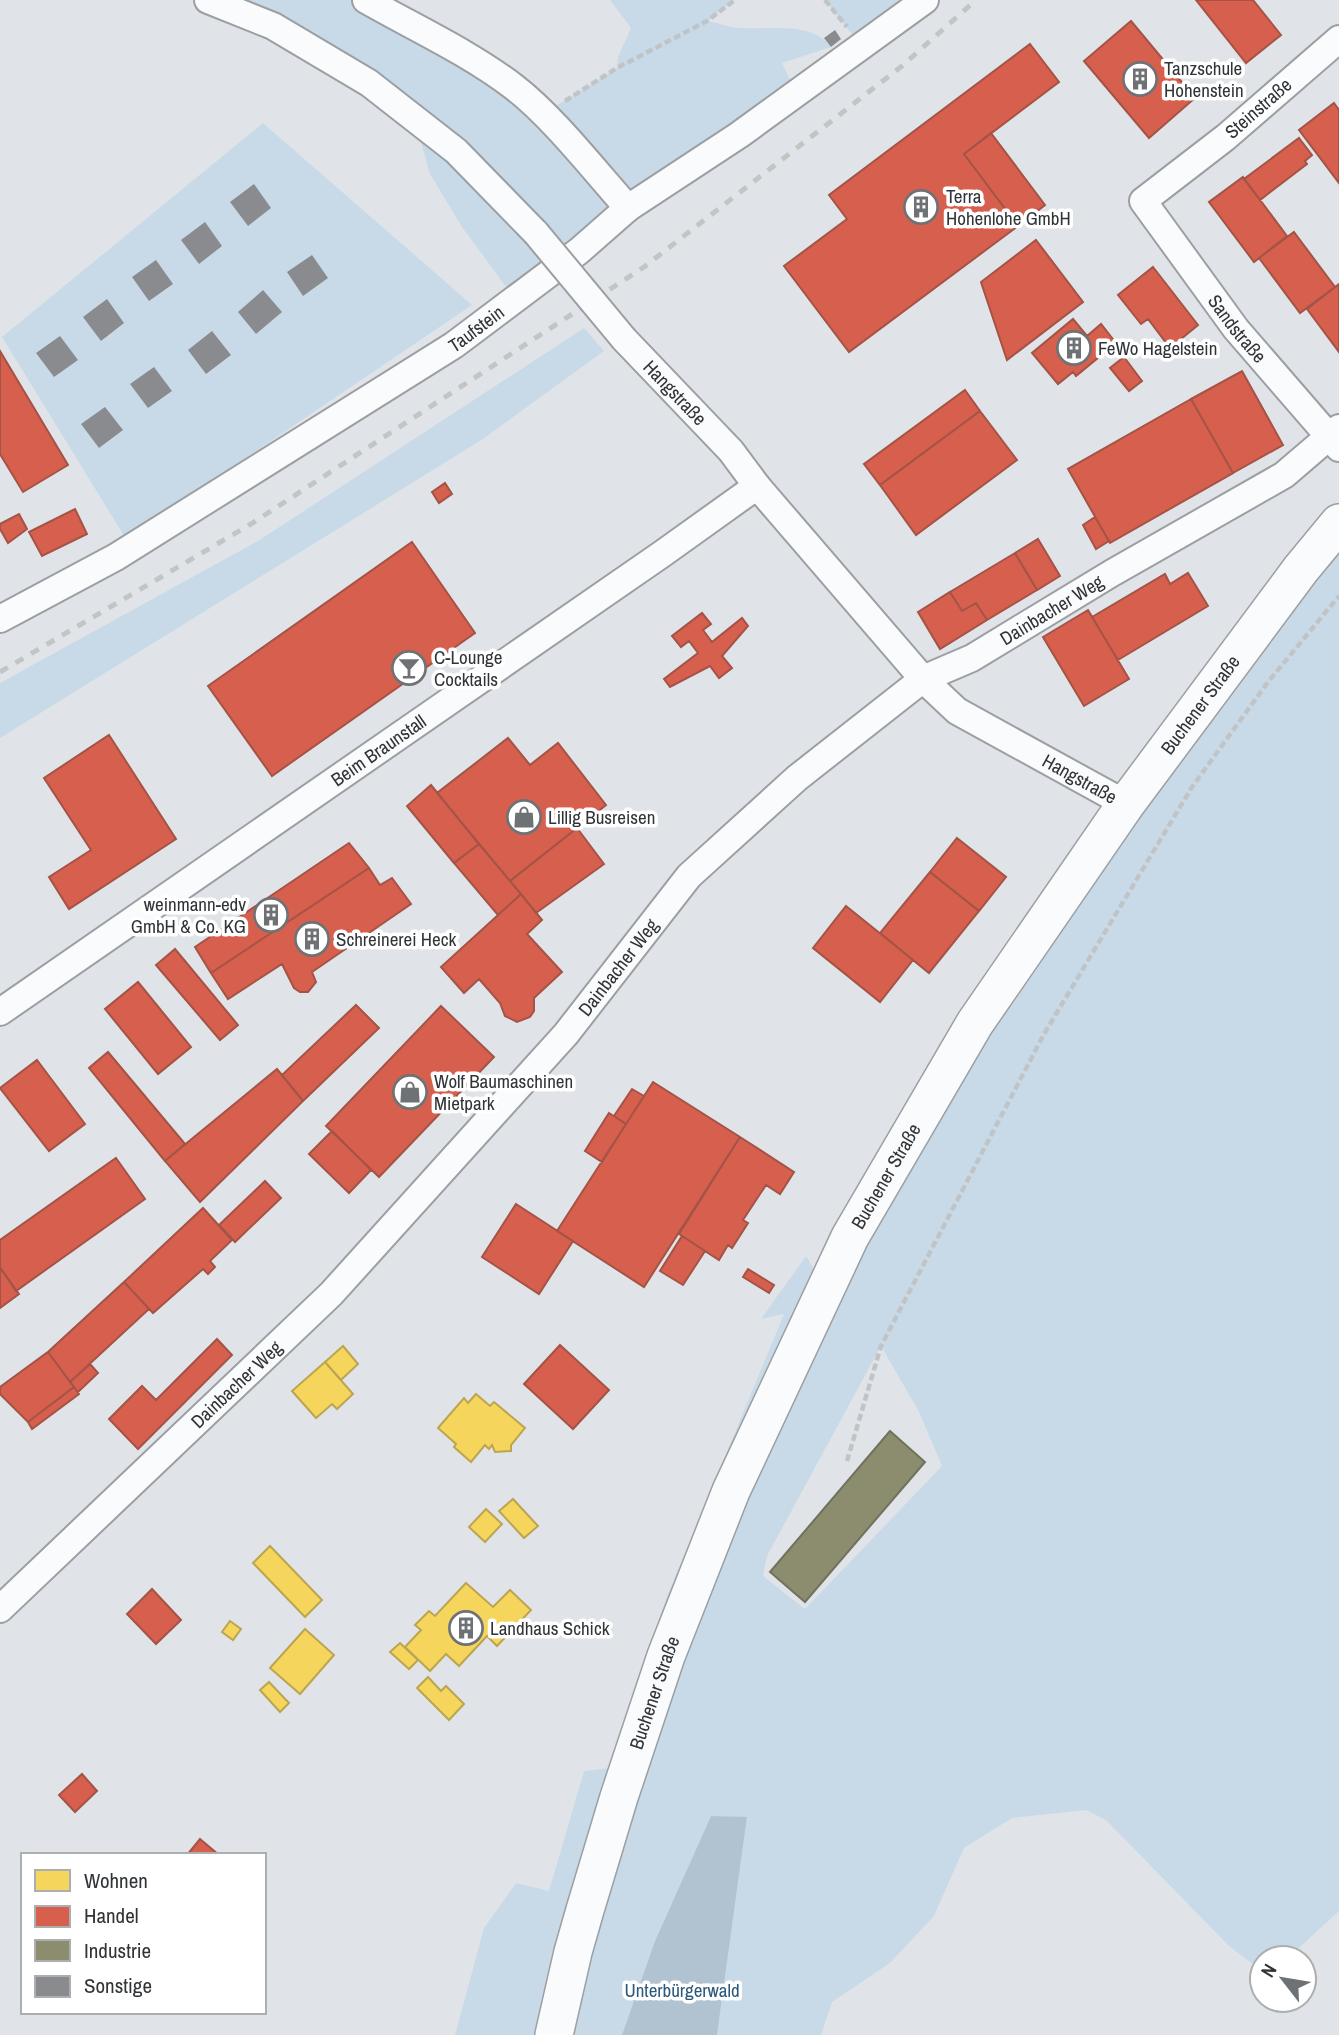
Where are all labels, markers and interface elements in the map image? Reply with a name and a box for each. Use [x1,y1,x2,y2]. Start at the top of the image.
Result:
place label: Tanzschule Hohenstein [1164,55,1244,103]
building icon: Tanzschule Hohenstein [1121,60,1159,98]
street label: Steinstraße [1219,72,1297,144]
place label: Terra Hohenlohe GmbH [946,183,1071,231]
building icon: Terra Hohenlohe GmbH [902,188,940,226]
street label: Sandstraße [1202,289,1272,368]
street label: Taufstein [443,299,509,358]
building icon: FeWo Hagelstein [1055,329,1093,367]
place label: FeWo Hagelstein [1098,335,1217,361]
street label: Hangstraße [638,354,713,431]
street label: Dainbacher Weg [995,568,1108,651]
place label: C-Lounge Cocktails [434,644,502,692]
bar icon: C-Lounge Cocktails [390,649,428,687]
street label: Buchener Straße [1154,650,1246,760]
street label: Beim Braunstall [326,708,431,792]
street label: Hangstraße [1038,748,1122,810]
shop icon: Lillig Busreisen [505,798,543,836]
place label: Lillig Busreisen [548,804,655,830]
place label: weinmann-edv GmbH & Co. KG [131,891,246,939]
building icon: weinmann-edv GmbH & Co. KG [252,896,290,934]
street label: Dainbacher Weg [572,913,664,1021]
building icon: Schreinerei Heck [293,920,331,958]
place label: Schreinerei Heck [336,926,457,952]
place label: Wolf Baumaschinen Mietpark [434,1068,573,1116]
shop icon: Wolf Baumaschinen Mietpark [391,1073,429,1111]
street label: Buchener Straße [845,1118,927,1233]
street label: Dainbacher Weg [185,1334,288,1434]
building icon: Landhaus Schick [447,1609,485,1647]
place label: Landhaus Schick [490,1615,610,1641]
street label: Buchener Straße [623,1632,686,1753]
legend [21,1853,266,2014]
text: Wohnen [84,1866,148,1895]
text: Handel [84,1901,139,1930]
text: Industrie [84,1936,151,1965]
north arrow [1248,1944,1318,2014]
text: N [1254,1959,1282,1982]
text: Sonstige [84,1971,152,2000]
park label: Unterbürgerwald [624,1977,740,2003]

